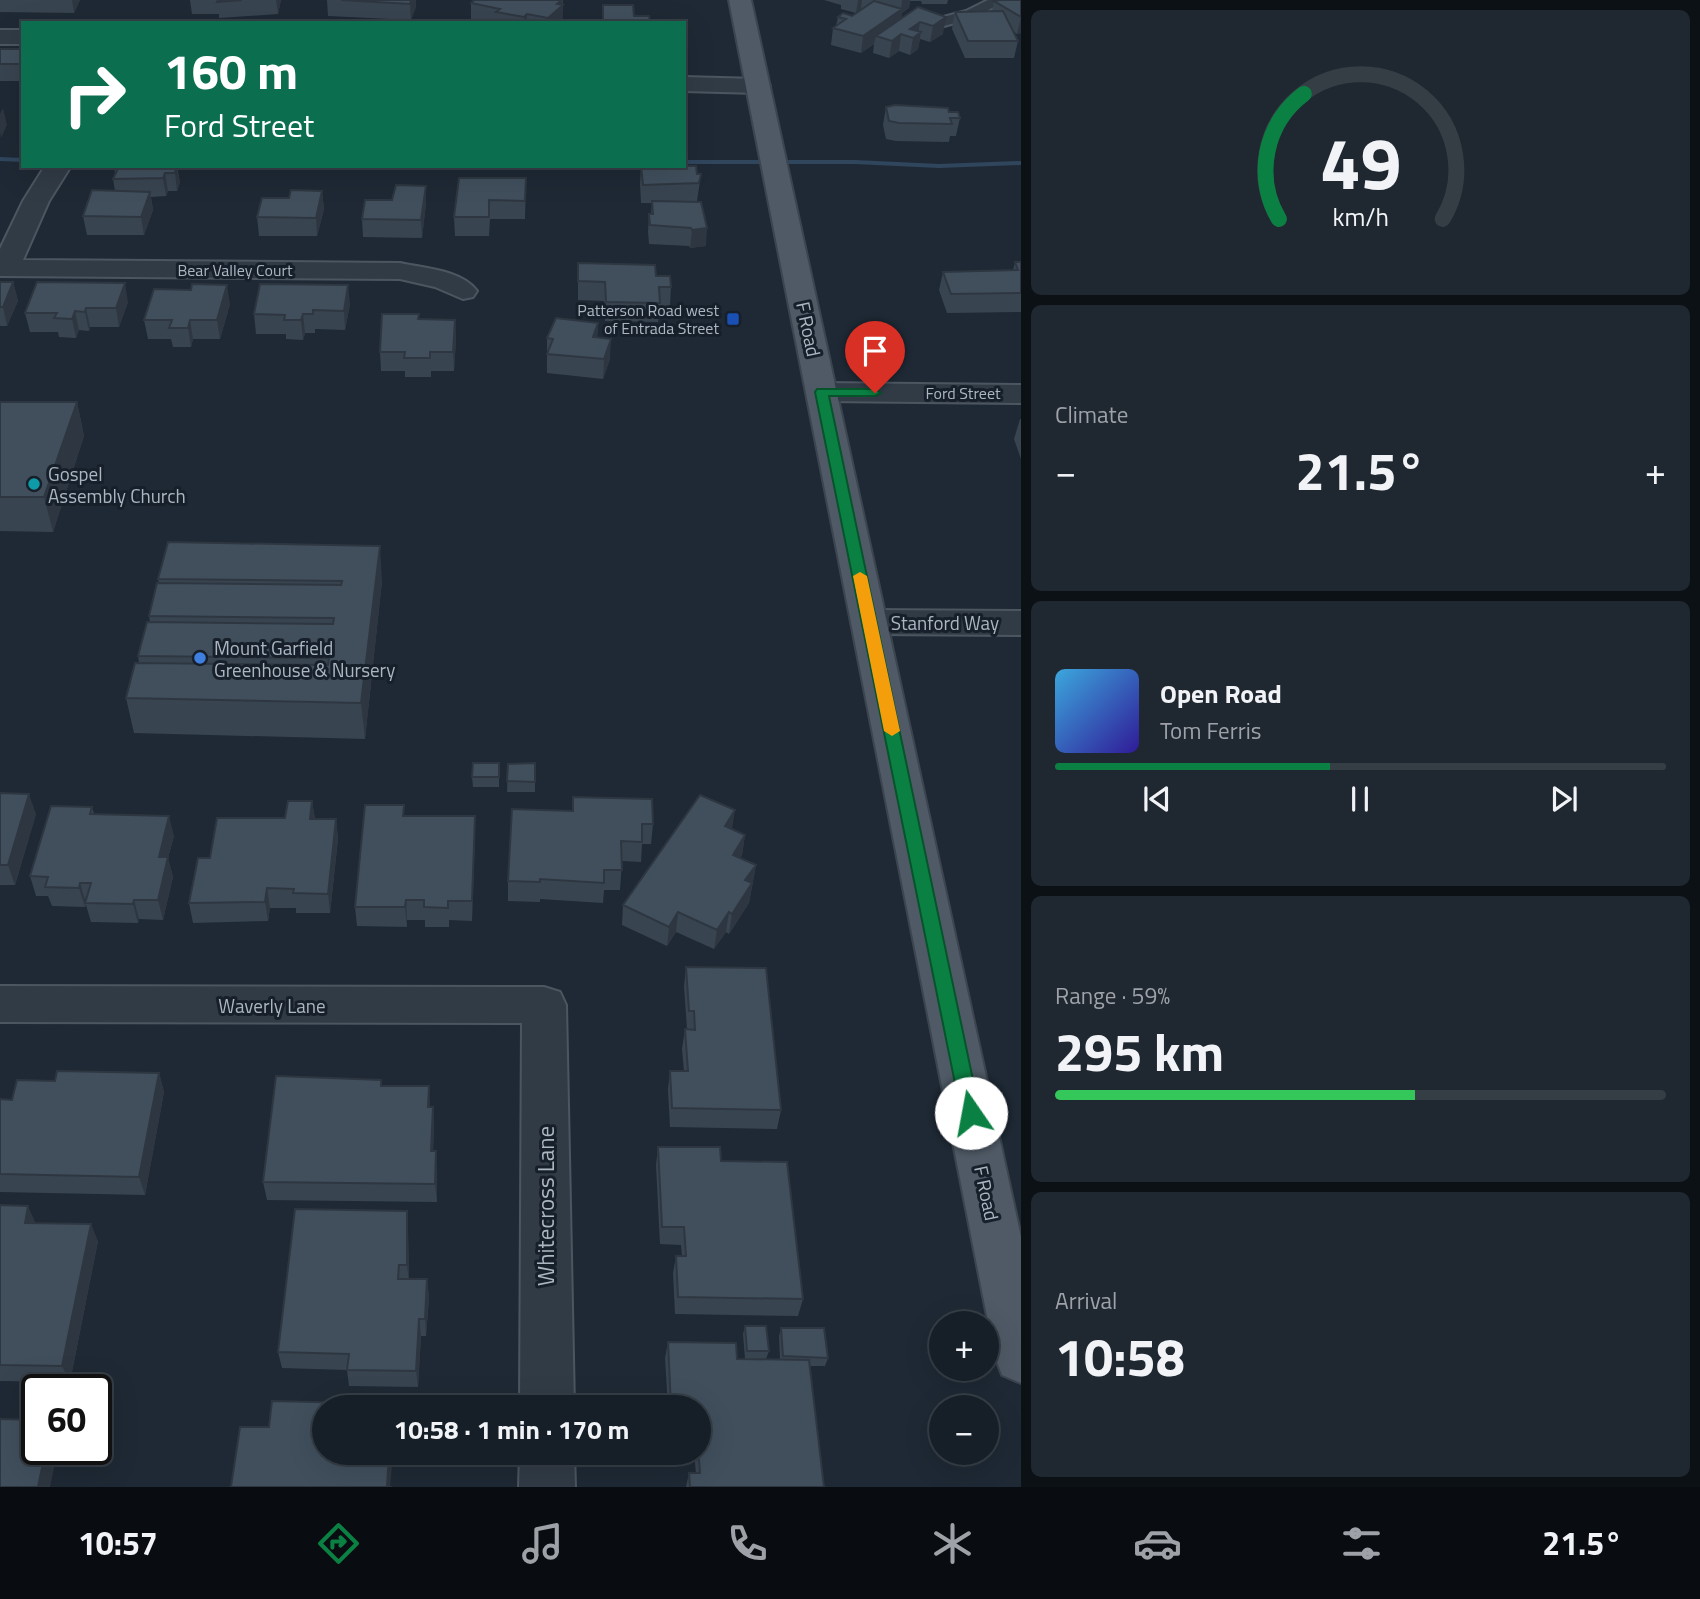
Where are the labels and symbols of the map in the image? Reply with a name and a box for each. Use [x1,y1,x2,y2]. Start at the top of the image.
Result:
street label: Bear Valley Court [177,258,293,282]
place label: Patterson Road west of Entrada Street [577,298,719,340]
street label: F Road [789,299,829,359]
marker: Patterson Road west of Entrada Street [725,311,741,327]
pin [845,321,905,393]
street label: Ford Street [925,381,1001,405]
place label: Gospel Assembly Church [48,459,186,510]
marker: Gospel Assembly Church [26,476,42,492]
street label: Stanford Way [891,608,999,637]
place label: Mount Garfield Greenhouse & Nursery [214,633,395,684]
marker: Mount Garfield Greenhouse & Nursery [192,650,208,666]
street label: Waverly Lane [218,991,326,1020]
position arrow [934,1076,1008,1150]
street label: Whitecross Lane [528,1126,563,1286]
street label: F Road [967,1163,1007,1223]
speed limit sign: 60 [21,1374,112,1465]

